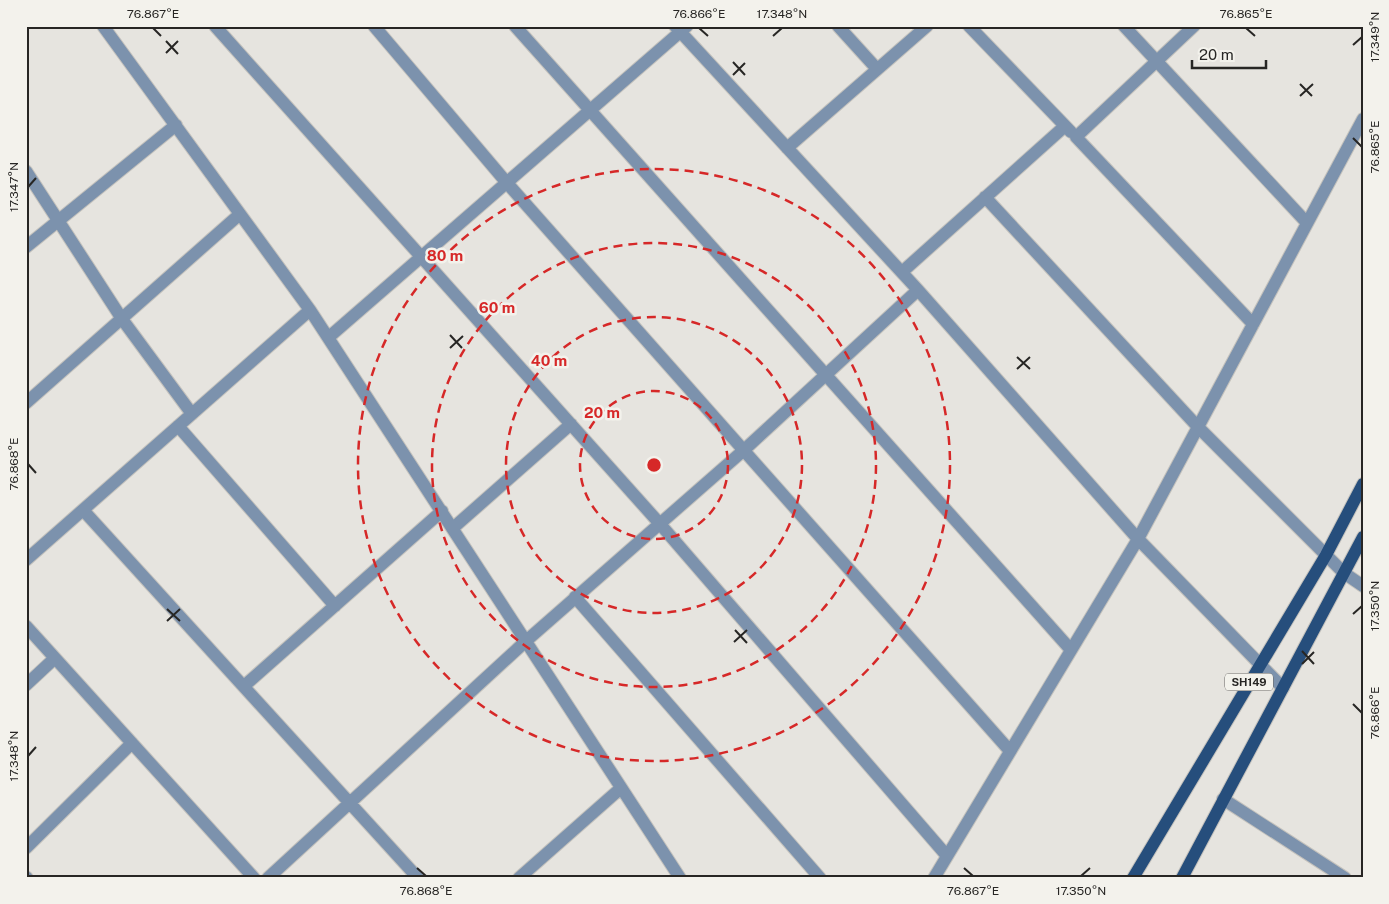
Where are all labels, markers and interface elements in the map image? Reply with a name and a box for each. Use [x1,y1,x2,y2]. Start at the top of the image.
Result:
text: 76.867°E [127,7,179,21]
text: 76.866°E [673,7,725,21]
text: 17.348°N [757,7,807,21]
text: 76.865°E [1220,7,1273,21]
text: 17.349°N [1368,12,1382,62]
scale bar [1192,38,1265,70]
text: 20 m [1199,46,1234,63]
text: 76.865°E [1368,121,1382,174]
text: 17.347°N [7,162,21,212]
text: 80 m [427,247,463,264]
text: 60 m [479,299,515,316]
text: 40 m [531,352,567,369]
text: 20 m [584,404,620,421]
text: 76.868°E [7,438,21,491]
centre of rings [645,456,663,474]
text: 17.350°N [1368,581,1382,631]
road number: SH149 [1225,674,1273,690]
text: 76.866°E [1368,687,1382,739]
text: 17.348°N [7,731,21,781]
text: 76.868°E [400,884,453,898]
text: 76.867°E [947,884,999,898]
text: 17.350°N [1056,884,1106,898]

